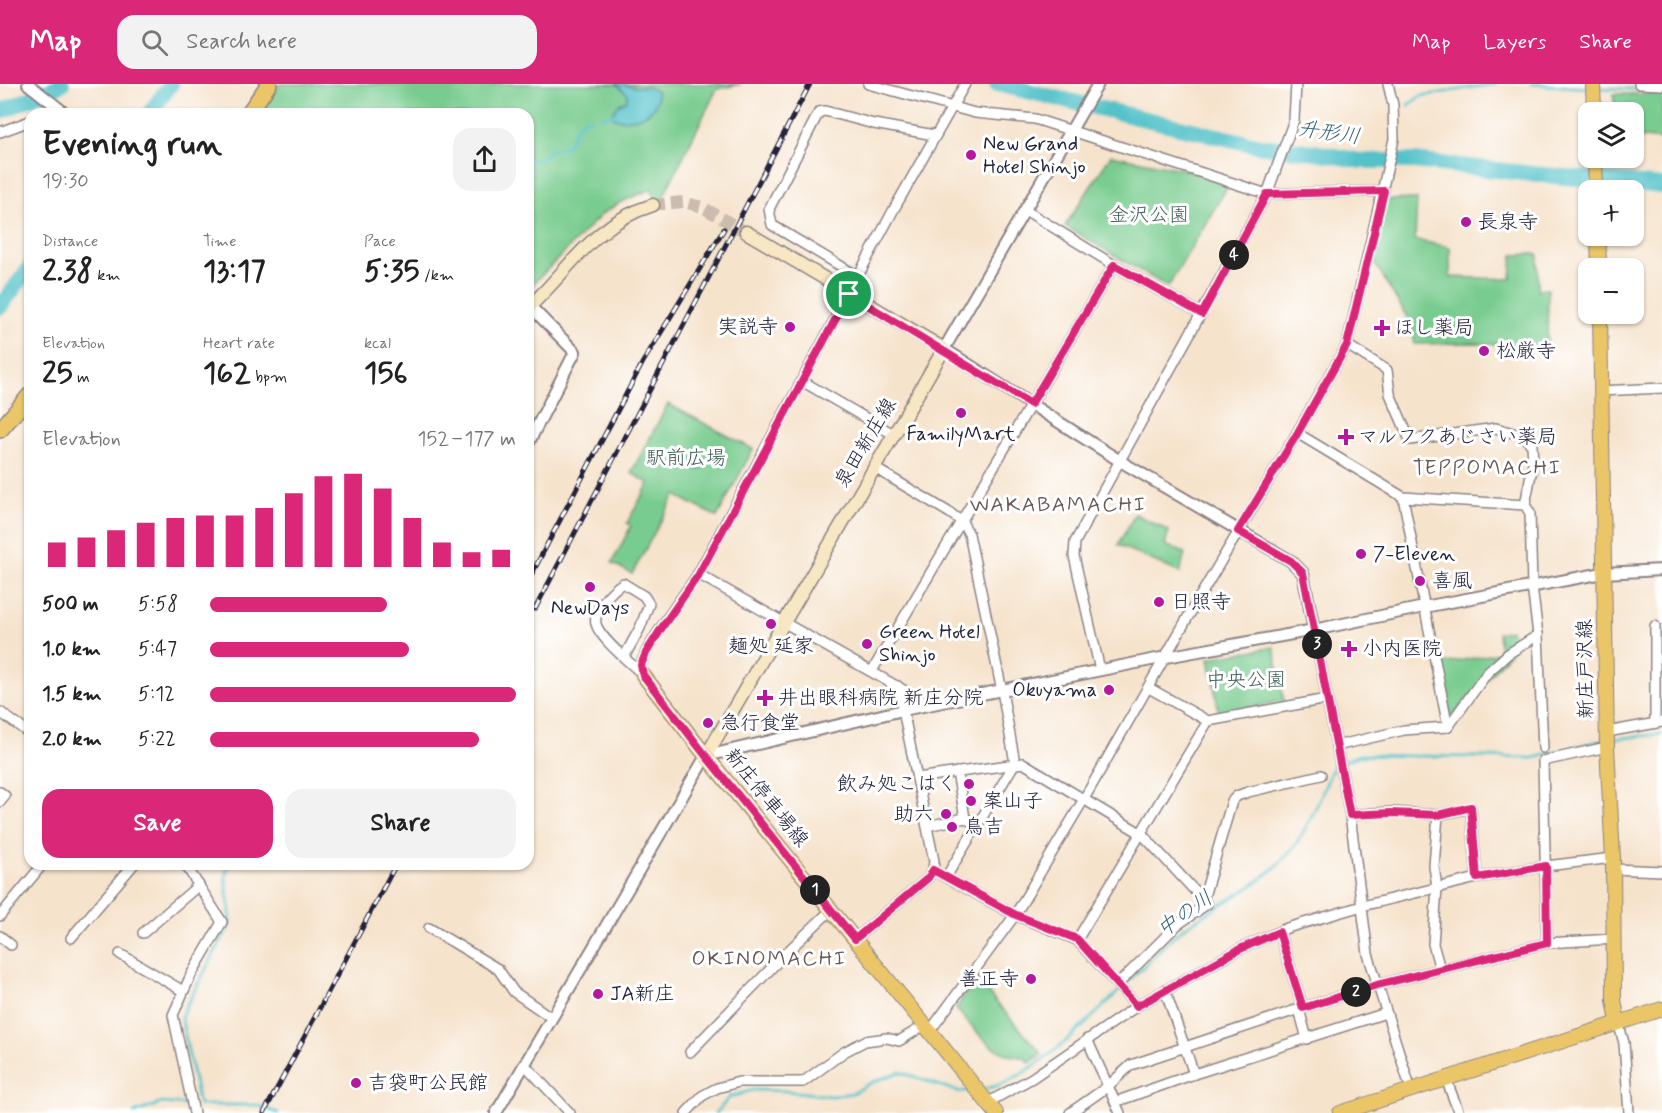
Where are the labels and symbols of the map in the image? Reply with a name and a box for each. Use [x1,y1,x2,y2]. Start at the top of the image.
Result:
water label: 升形川 [1296,115,1362,151]
place label: New Grand Hotel Shinjo [983,131,1086,181]
marker: New Grand Hotel Shinjo [964,148,978,162]
park label: 金沢公園 [1109,202,1189,229]
place label: 長泉寺 [1478,209,1538,236]
marker: 長泉寺 [1459,215,1473,229]
pin: 4 [1219,240,1249,270]
pin [823,268,874,319]
place label: 実説寺 [718,314,778,341]
place label: ほし薬局 [1394,315,1474,342]
marker: 実説寺 [783,320,797,334]
marker: ほし薬局 [1375,321,1389,335]
place label: 松厳寺 [1496,338,1556,365]
marker: 松厳寺 [1477,344,1491,358]
street label: 泉田新庄線 [829,393,903,493]
marker: FamilyMart [954,406,968,420]
place label: FamilyMart [906,421,1016,448]
place label: マルフクあじさい薬局 [1358,424,1557,451]
marker: マルフクあじさい薬局 [1339,430,1353,444]
park label: 駅前広場 [646,445,726,472]
district label: TEPPOMACHI [1413,454,1561,482]
district label: WAKABAMACHI [970,491,1146,519]
place label: 7-Eleven [1373,541,1456,568]
marker: 7-Eleven [1354,547,1368,561]
place label: 喜風 [1432,568,1472,595]
marker: 喜風 [1413,574,1427,588]
marker: NewDays [583,580,597,594]
place label: 日照寺 [1171,589,1231,616]
place label: NewDays [551,595,629,622]
marker: 日照寺 [1152,595,1166,609]
marker: 麺処 延家 [764,617,778,631]
place label: Green Hotel Shinjo [879,619,980,669]
street label: 新庄戸沢線 [1572,619,1600,719]
pin: 3 [1302,629,1332,659]
place label: 麺処 延家 [728,633,814,660]
place label: 小内医院 [1362,636,1442,663]
marker: Green Hotel Shinjo [860,637,874,651]
marker: 小内医院 [1340,640,1358,658]
park label: 中央公園 [1206,667,1286,694]
place label: Okuyama [1012,677,1097,704]
marker: Okuyama [1102,683,1116,697]
place label: 井出眼科病院 新庄分院 [778,685,983,712]
marker: 井出眼科病院 新庄分院 [756,689,774,707]
place label: 急行食堂 [720,710,800,737]
marker: 急行食堂 [701,716,715,730]
street label: 新庄停車場線 [718,743,814,853]
place label: 飲み処こはく [837,771,957,798]
marker: 飲み処こはく [962,777,976,791]
place label: 案山子 [983,788,1043,815]
marker: 案山子 [964,794,978,808]
place label: 助六 [894,801,934,828]
marker: 助六 [939,807,953,821]
place label: 鳥吉 [964,814,1004,841]
marker: 鳥吉 [945,820,959,834]
pin: 1 [800,875,830,905]
water label: 中の川 [1151,884,1219,944]
district label: OKINOMACHI [691,945,847,973]
place label: 善正寺 [959,966,1019,993]
marker: 善正寺 [1024,972,1038,986]
pin: 2 [1341,977,1371,1007]
place label: JA新庄 [610,981,675,1008]
marker: JA新庄 [591,987,605,1001]
place label: 吉袋町公民館 [368,1070,488,1097]
marker: 吉袋町公民館 [349,1076,363,1090]

